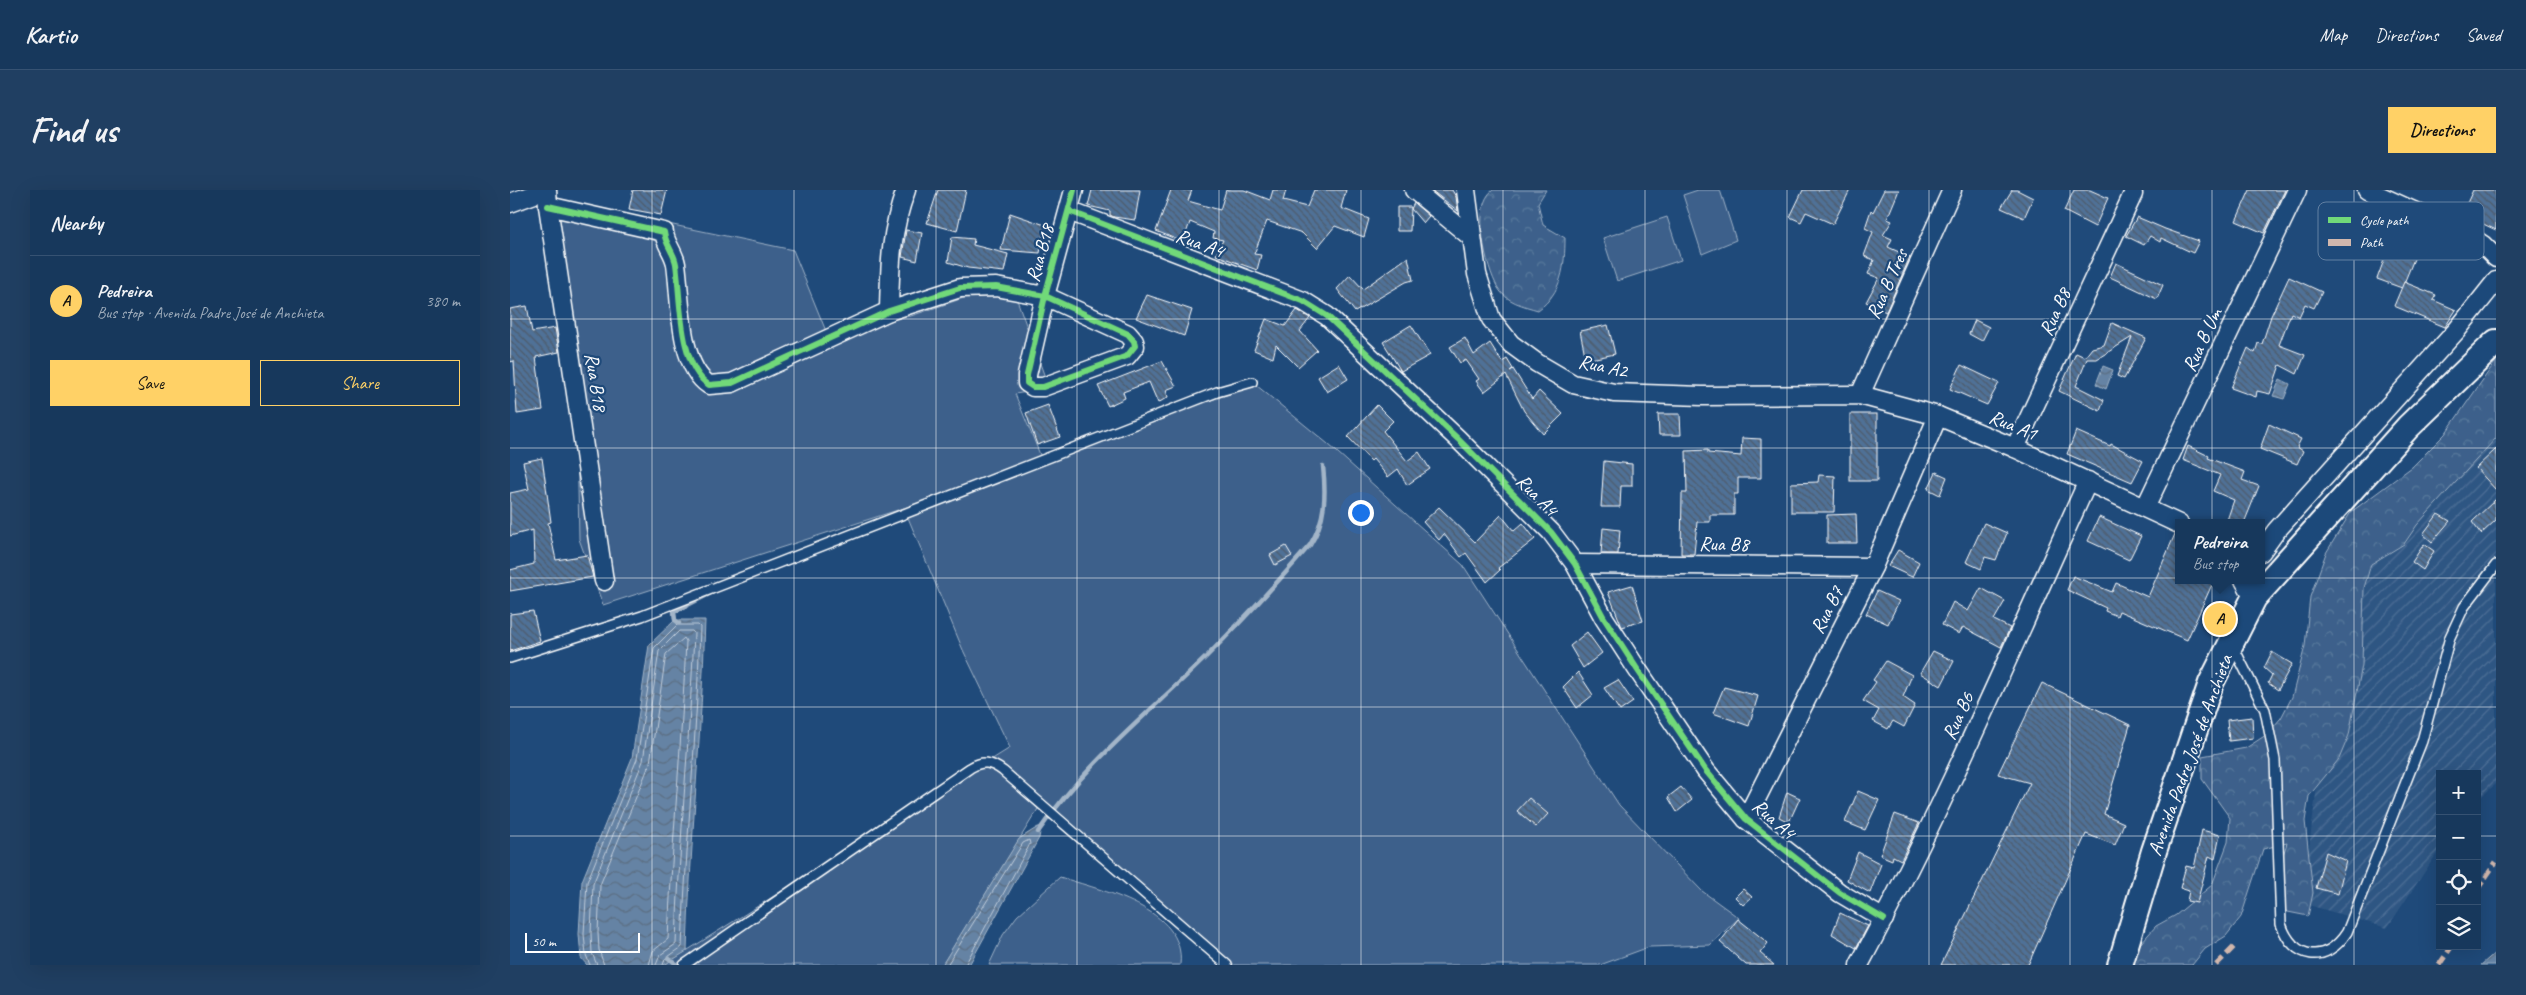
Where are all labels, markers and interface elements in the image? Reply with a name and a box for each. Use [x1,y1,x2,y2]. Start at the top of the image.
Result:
text: Kartio [25,20,77,50]
text: Map [2320,24,2347,46]
text: Directions [2375,24,2438,46]
text: Saved [2466,24,2501,46]
button: Directions [2388,107,2496,153]
text: Find us [30,108,117,153]
legend [2318,202,2484,260]
text: Nearby [50,210,103,236]
text: Cycle path [2360,212,2409,229]
street label: Rua B18 [1020,219,1061,285]
street label: Rua A4 [1172,223,1229,264]
text: Path [2360,234,2384,251]
street label: Rua B Tres [1860,243,1914,323]
text: Pedreira [97,279,152,303]
street label: Rua B8 [2033,282,2078,340]
text: A [62,291,70,311]
text: 380 m [426,291,460,311]
text: Bus stop · Avenida Padre José de Anchieta [97,303,324,323]
street label: Rua B Um [2177,303,2228,376]
street label: Rua A2 [1576,349,1632,384]
street label: Rua B18 [579,351,613,415]
button: Save [50,360,250,406]
button: Share [260,360,460,406]
street label: Rua A1 [1985,404,2042,446]
street label: Rua A4 [1511,469,1565,523]
your location [1348,500,1374,526]
popup [2175,519,2265,584]
text: Pedreira [2193,530,2247,554]
street label: Rua B8 [1699,531,1751,557]
text: Bus stop [2193,554,2239,574]
street label: Rua B7 [1805,581,1850,638]
pin: A [2204,600,2236,638]
street label: Avenida Padre José de Anchieta [2142,650,2238,859]
street label: Rua B6 [1936,687,1980,744]
map controls [2436,770,2481,950]
button: + [2436,770,2481,815]
street label: Rua A4 [1747,793,1802,846]
button: − [2436,815,2481,860]
button: locate [2436,860,2481,905]
button: layers [2436,905,2481,950]
scale bar [525,930,640,953]
text: 50 m [532,933,556,950]

